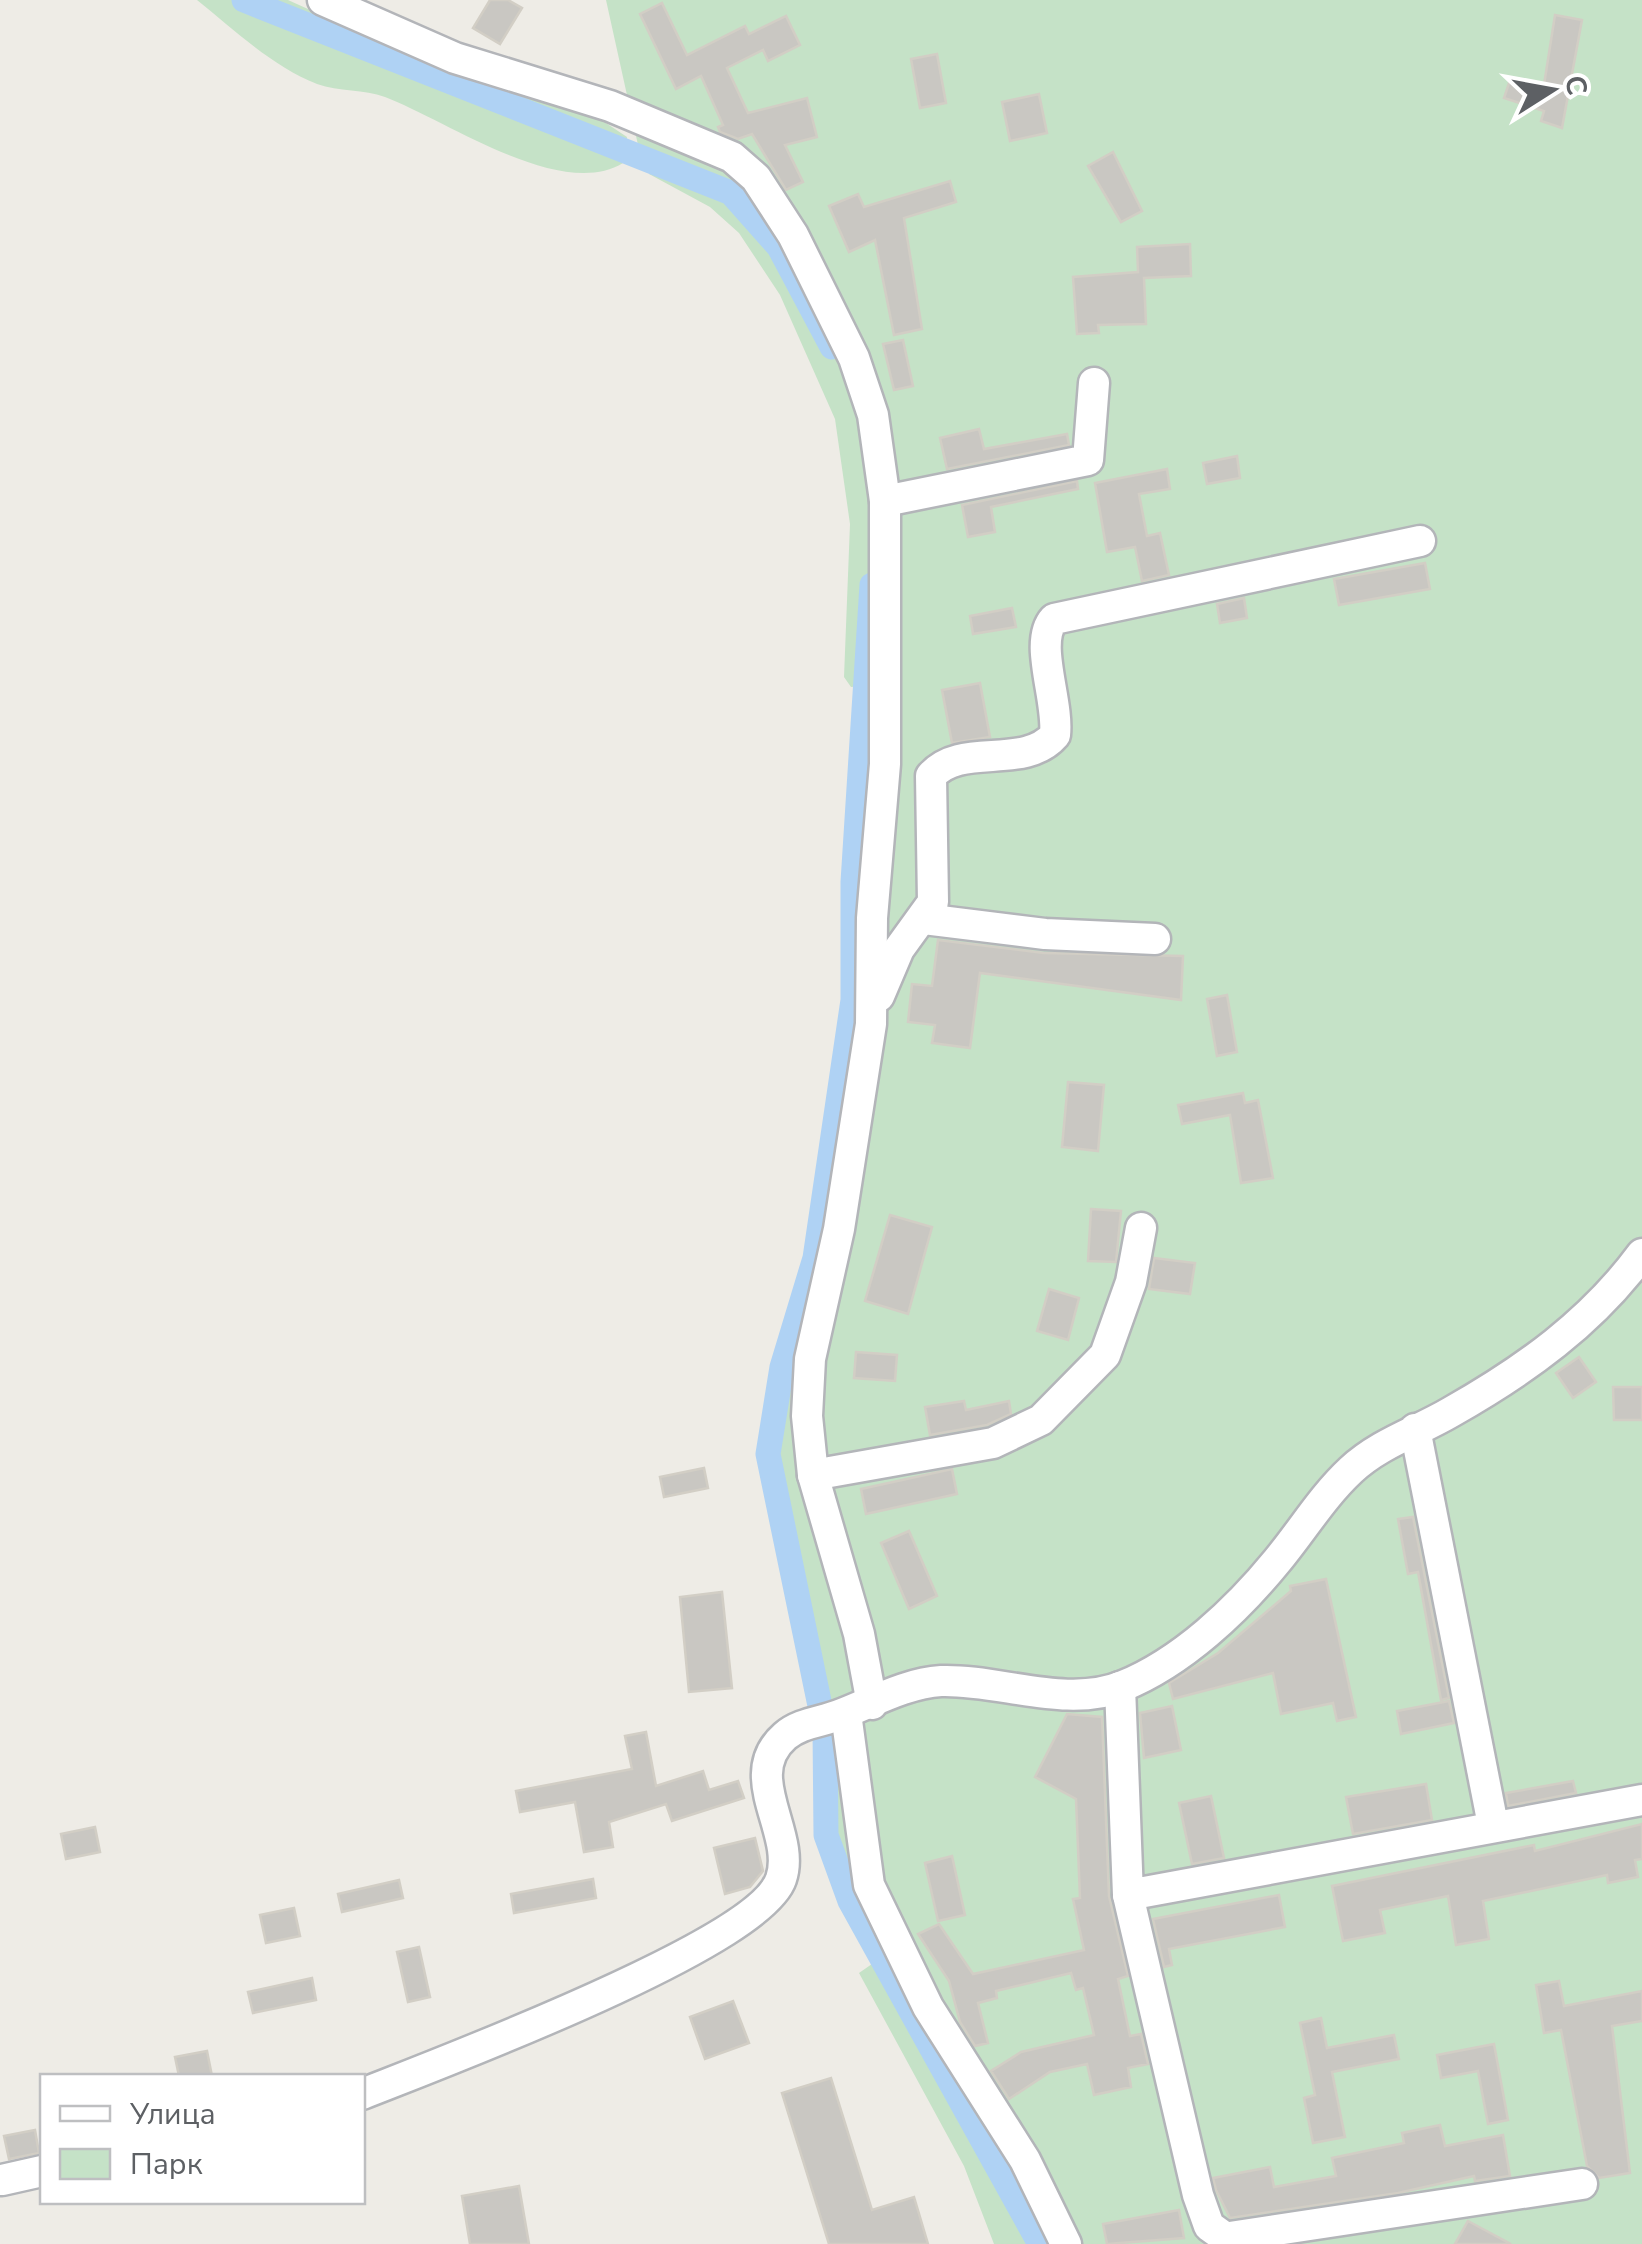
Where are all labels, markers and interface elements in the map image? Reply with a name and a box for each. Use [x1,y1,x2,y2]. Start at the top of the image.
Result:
north arrow [1502,40,1602,140]
text: С [1555,72,1596,98]
legend [40,2074,365,2204]
text: Улица [129,2094,216,2135]
text: Парк [130,2144,203,2185]

